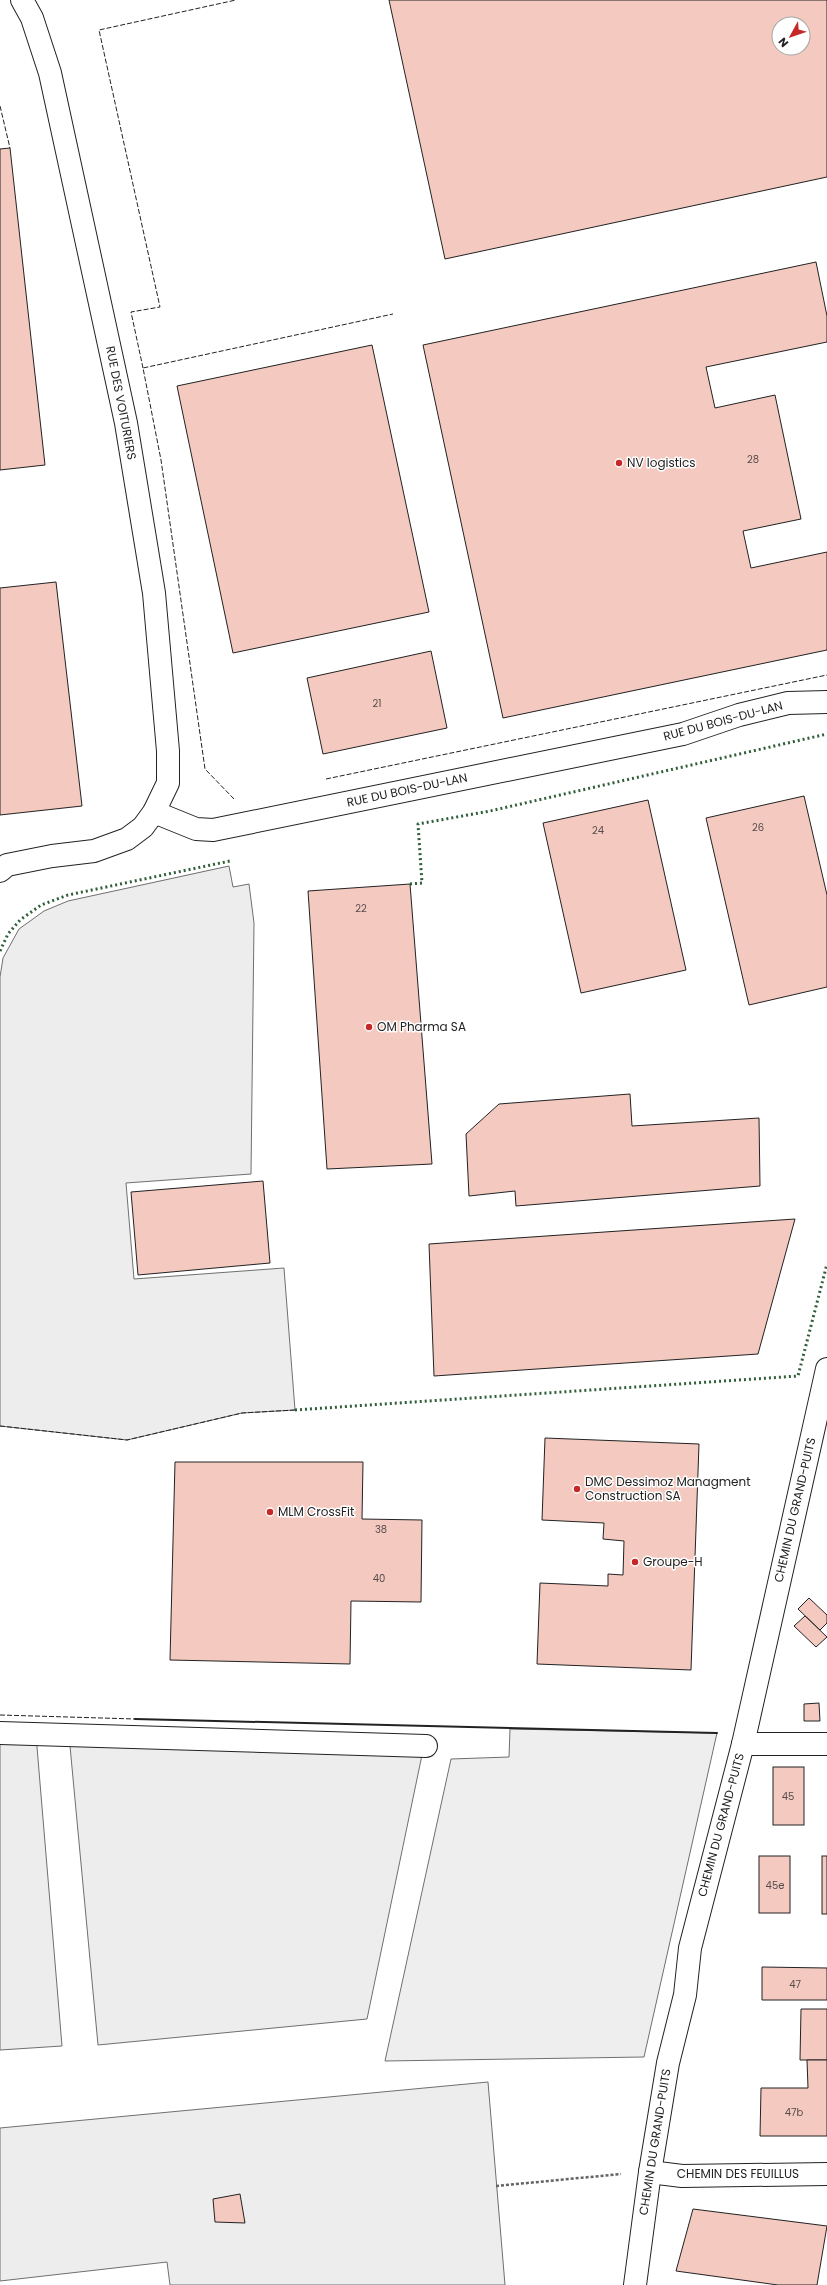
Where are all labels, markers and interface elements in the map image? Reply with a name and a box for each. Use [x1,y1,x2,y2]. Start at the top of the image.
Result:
north arrow [771,16,811,56]
text: N [775,34,792,51]
street label: RUE DES VOITURIERS [102,345,141,461]
house number: 28 [747,452,759,467]
place label: NV logistics [627,454,696,471]
marker: NV logistics [614,458,624,468]
house number: 21 [373,696,381,711]
street label: RUE DU BOIS-DU-LAN [661,696,784,745]
street label: RUE DU BOIS-DU-LAN [345,768,469,811]
house number: 26 [752,820,764,835]
house number: 24 [592,823,604,838]
house number: 22 [355,901,367,916]
place label: OM Pharma SA [377,1018,466,1035]
marker: OM Pharma SA [364,1022,374,1032]
street label: CHEMIN DU GRAND-PUITS [770,1436,819,1584]
place label: DMC Dessimoz Managment Construction SA [585,1473,751,1504]
marker: DMC Dessimoz Managment Construction SA [572,1484,582,1494]
place label: MLM CrossFit [278,1503,354,1520]
marker: MLM CrossFit [265,1507,275,1517]
house number: 38 [375,1522,387,1537]
place label: Groupe-H [643,1553,703,1570]
marker: Groupe-H [630,1557,640,1567]
house number: 40 [373,1571,385,1586]
street label: CHEMIN DU GRAND-PUITS [693,1751,748,1899]
house number: 45 [782,1789,794,1804]
house number: 45e [766,1878,784,1893]
house number: 47 [789,1977,801,1992]
street label: CHEMIN DU GRAND-PUITS [635,2067,674,2216]
house number: 47b [785,2105,803,2120]
street label: CHEMIN DES FEUILLUS [677,2165,799,2182]

